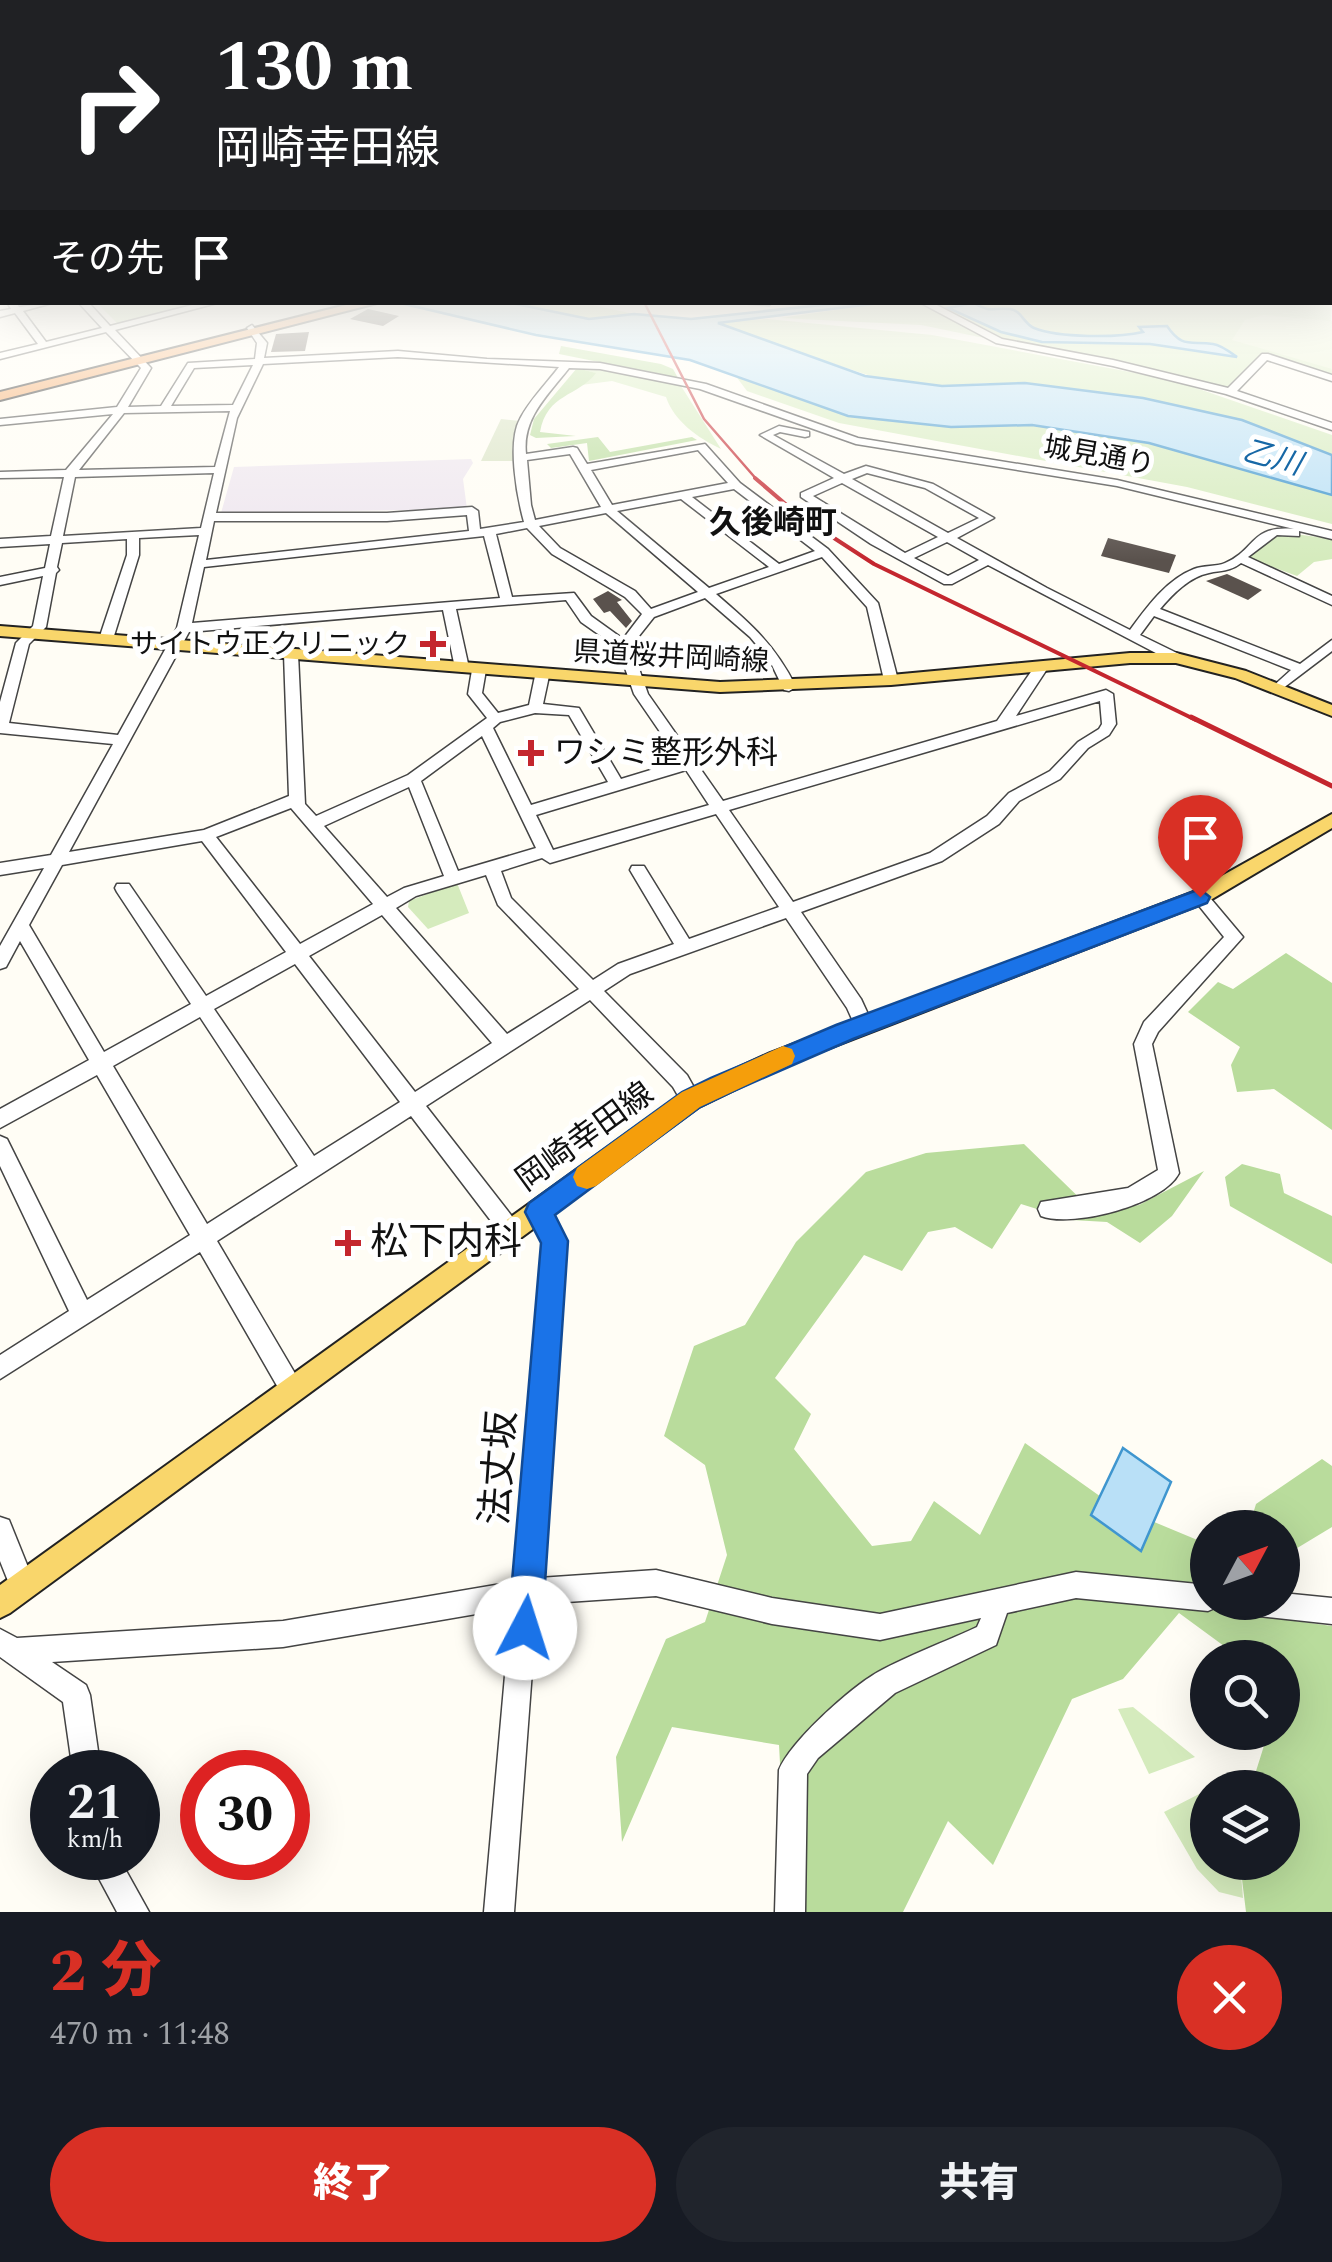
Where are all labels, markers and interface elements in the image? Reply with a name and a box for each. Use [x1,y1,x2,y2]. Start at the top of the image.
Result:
text: 130 m [215,15,413,121]
icon: right [50,40,180,170]
text: 岡崎幸田線 [215,115,440,184]
icon: arrive [184,230,239,285]
text: その先 [50,231,164,289]
street label: 城見通り [1040,425,1158,487]
water label: 乙川 [1237,428,1310,489]
district label: 久後崎町 [709,499,837,548]
place label: サイトウ正クリニック [130,623,410,666]
street label: 県道桜井岡崎線 [572,630,770,684]
marker: サイトウ正クリニック [420,631,446,657]
place label: ワシミ整形外科 [554,729,778,778]
marker: ワシミ整形外科 [518,740,544,766]
pin [1158,795,1243,898]
icon: arrive [1173,810,1228,865]
street label: 岡崎幸田線 [506,1070,664,1204]
place label: 松下内科 [370,1214,522,1272]
marker: 松下内科 [335,1230,361,1256]
street label: 法丈坂 [467,1409,533,1527]
north arrow [1190,1510,1300,1620]
map controls [1190,1510,1300,1880]
position arrow [473,1576,577,1680]
button: search [1190,1640,1300,1750]
speed limit sign: 30 [180,1750,310,1880]
text: 21 [67,1765,123,1841]
button: layers [1190,1770,1300,1880]
text: km/h [67,1821,123,1859]
text: 2 分 [50,1926,161,2018]
button: close [1177,1945,1282,2050]
text: 470 m · 11:48 [50,2010,230,2059]
button: 終了 [50,2127,656,2242]
button: 共有 [676,2127,1282,2242]

